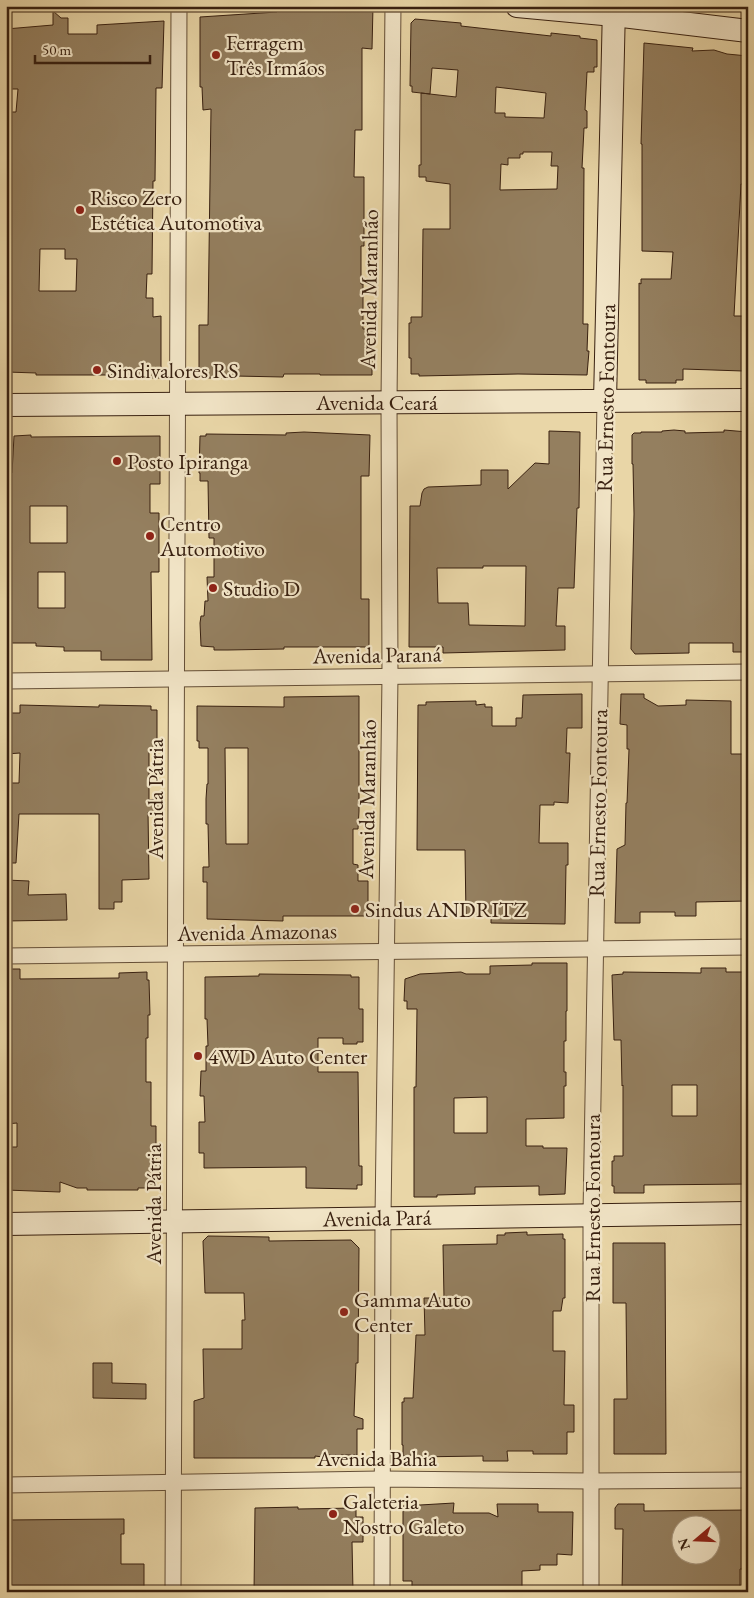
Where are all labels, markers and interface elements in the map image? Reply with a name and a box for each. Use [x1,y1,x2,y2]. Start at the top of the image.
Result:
place label: Ferragem Três Irmãos [226,28,325,82]
scale bar [35,32,150,64]
text: 50 m [42,40,71,59]
marker: Ferragem Três Irmãos [210,49,222,61]
place label: Risco Zero Estética Automotiva [90,183,262,237]
marker: Risco Zero Estética Automotiva [74,204,86,216]
street label: Avenida Maranhão [353,209,385,370]
street label: Rua Ernesto Fontoura [590,303,622,492]
place label: Sindivalores RS [107,356,238,385]
marker: Sindivalores RS [91,364,103,376]
street label: Avenida Ceará [315,388,438,417]
place label: Posto Ipiranga [127,447,249,476]
marker: Posto Ipiranga [111,455,123,467]
place label: Centro Automotivo [159,509,265,563]
marker: Centro Automotivo [144,530,156,542]
place label: Studio D [223,574,300,603]
marker: Studio D [207,582,219,594]
street label: Avenida Paraná [311,639,442,671]
street label: Rua Ernesto Fontoura [582,708,614,897]
street label: Avenida Maranhão [351,719,383,880]
street label: Avenida Pátria [141,738,170,860]
place label: Sindus ANDRITZ [365,895,527,924]
marker: Sindus ANDRITZ [349,903,361,915]
street label: Avenida Amazonas [176,916,337,948]
place label: 4WD Auto Center [208,1042,368,1071]
marker: 4WD Auto Center [192,1050,204,1062]
street label: Rua Ernesto Fontoura [578,1114,607,1302]
street label: Avenida Pátria [139,1143,168,1265]
street label: Avenida Pará [321,1203,432,1233]
place label: Gamma Auto Center [354,1285,471,1339]
marker: Gamma Auto Center [338,1306,350,1318]
street label: Avenida Bahia [316,1444,437,1473]
place label: Galeteria Nostro Galeto [343,1487,465,1541]
marker: Galeteria Nostro Galeto [327,1508,339,1520]
north arrow [672,1516,722,1566]
text: N [673,1535,694,1553]

